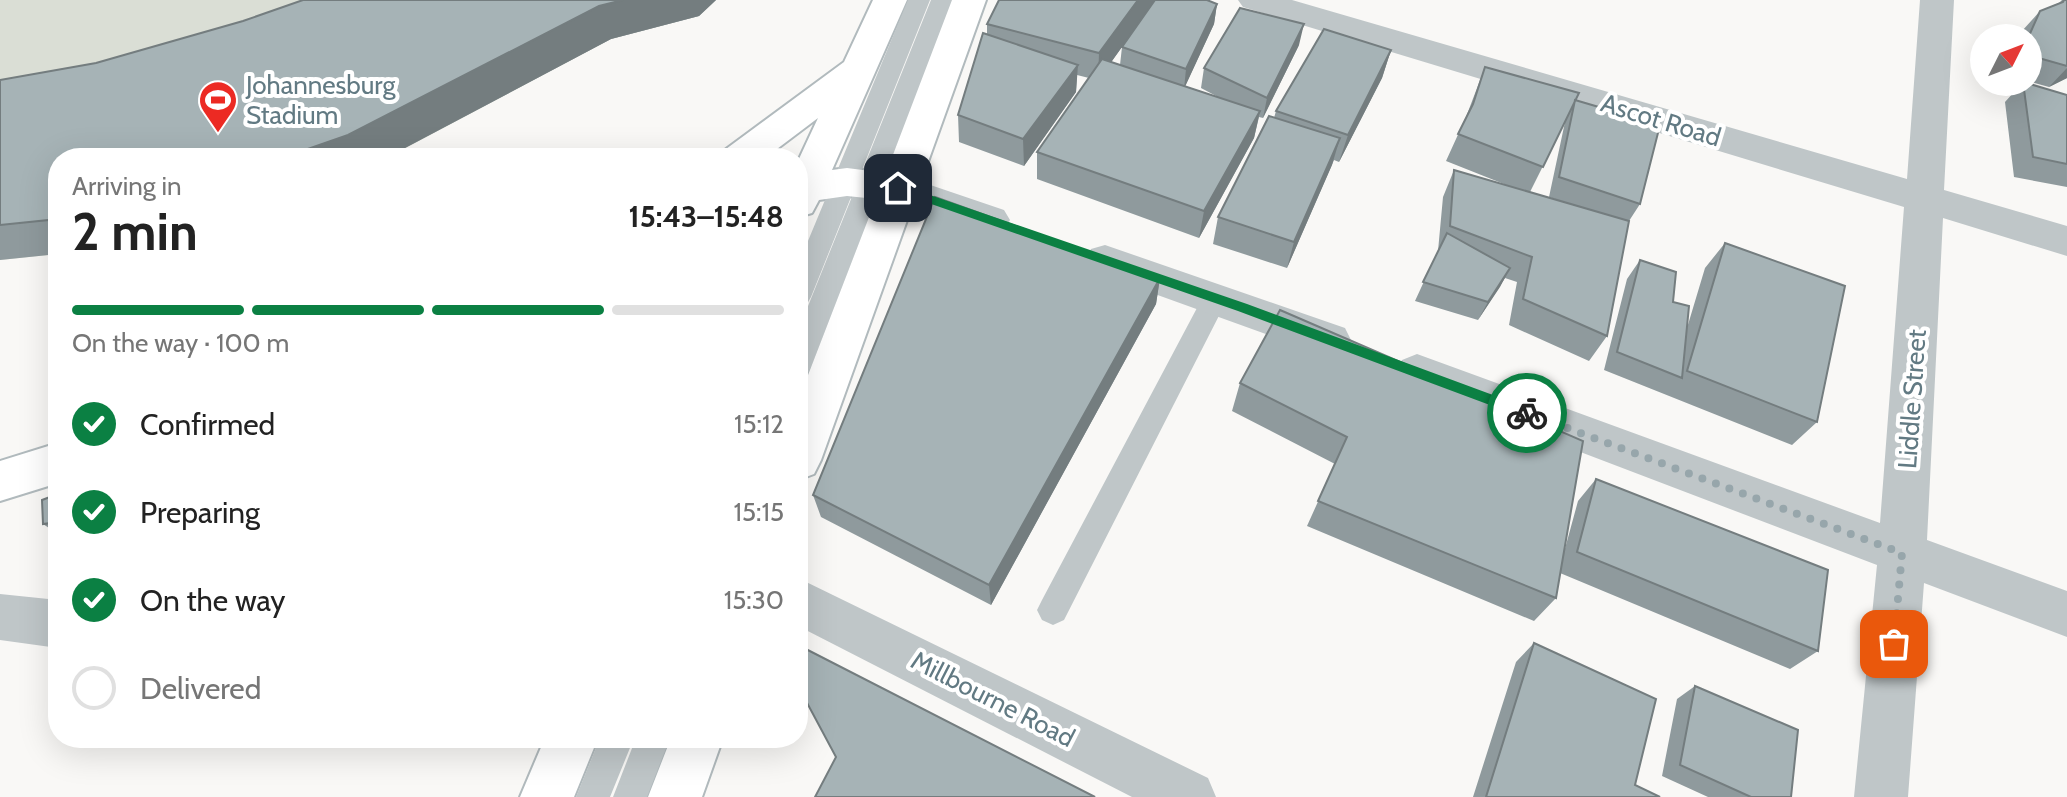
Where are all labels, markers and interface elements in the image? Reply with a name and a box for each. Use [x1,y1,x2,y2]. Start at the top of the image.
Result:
north arrow [1970,24,2042,96]
map controls [1970,24,2042,96]
place label: Johannesburg Stadium [245,69,396,131]
sports icon: Johannesburg Stadium [197,79,239,134]
street label: Ascot Road [1597,87,1725,153]
pin [864,154,932,222]
icon: home [876,166,920,210]
text: Arriving in [72,170,182,202]
text: 15:43–15:48 [629,198,784,235]
text: 2 min [72,200,198,263]
text: On the way · 100 m [72,327,289,359]
street label: Liddle Street [1891,328,1933,470]
courier [1487,373,1567,453]
icon: bike [1505,391,1549,435]
icon: check [72,402,116,446]
text: Confirmed [140,406,275,443]
text: 15:12 [734,408,784,440]
icon: check [72,490,116,534]
text: Preparing [140,494,260,531]
text: 15:15 [734,496,784,528]
icon: check [72,578,116,622]
text: On the way [140,582,285,619]
text: 15:30 [724,584,784,616]
pin [1860,610,1928,678]
icon: bag [1872,622,1916,666]
street label: Millbourne Road [906,644,1080,754]
text: Delivered [140,670,261,707]

